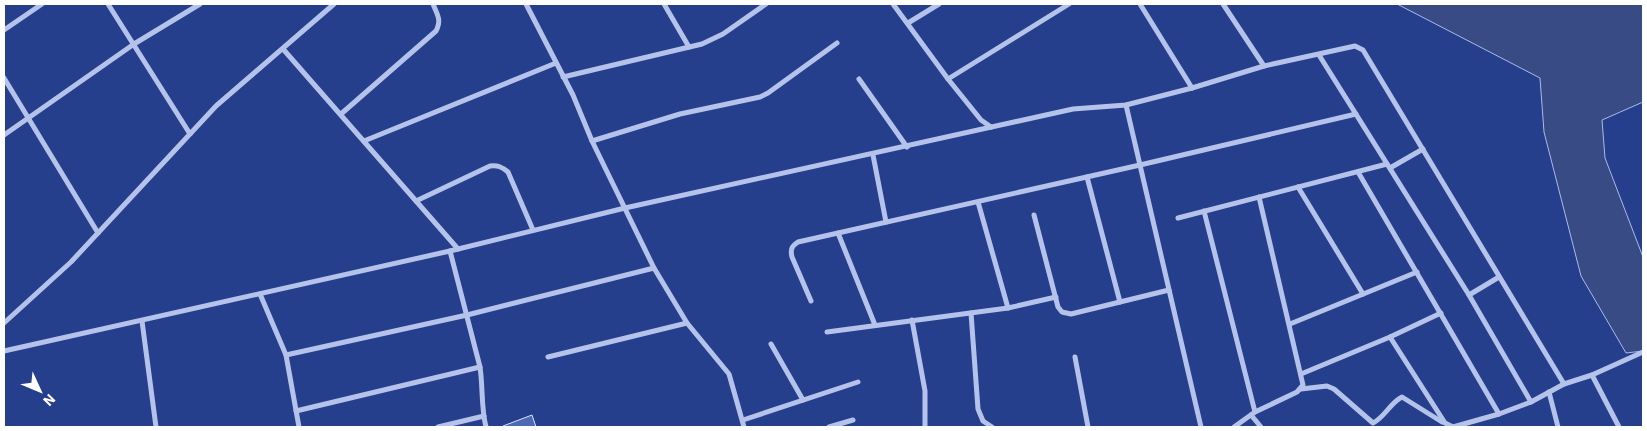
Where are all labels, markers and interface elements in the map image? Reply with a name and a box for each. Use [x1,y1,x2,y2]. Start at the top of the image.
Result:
north arrow [15,366,65,416]
text: N [39,390,59,410]

